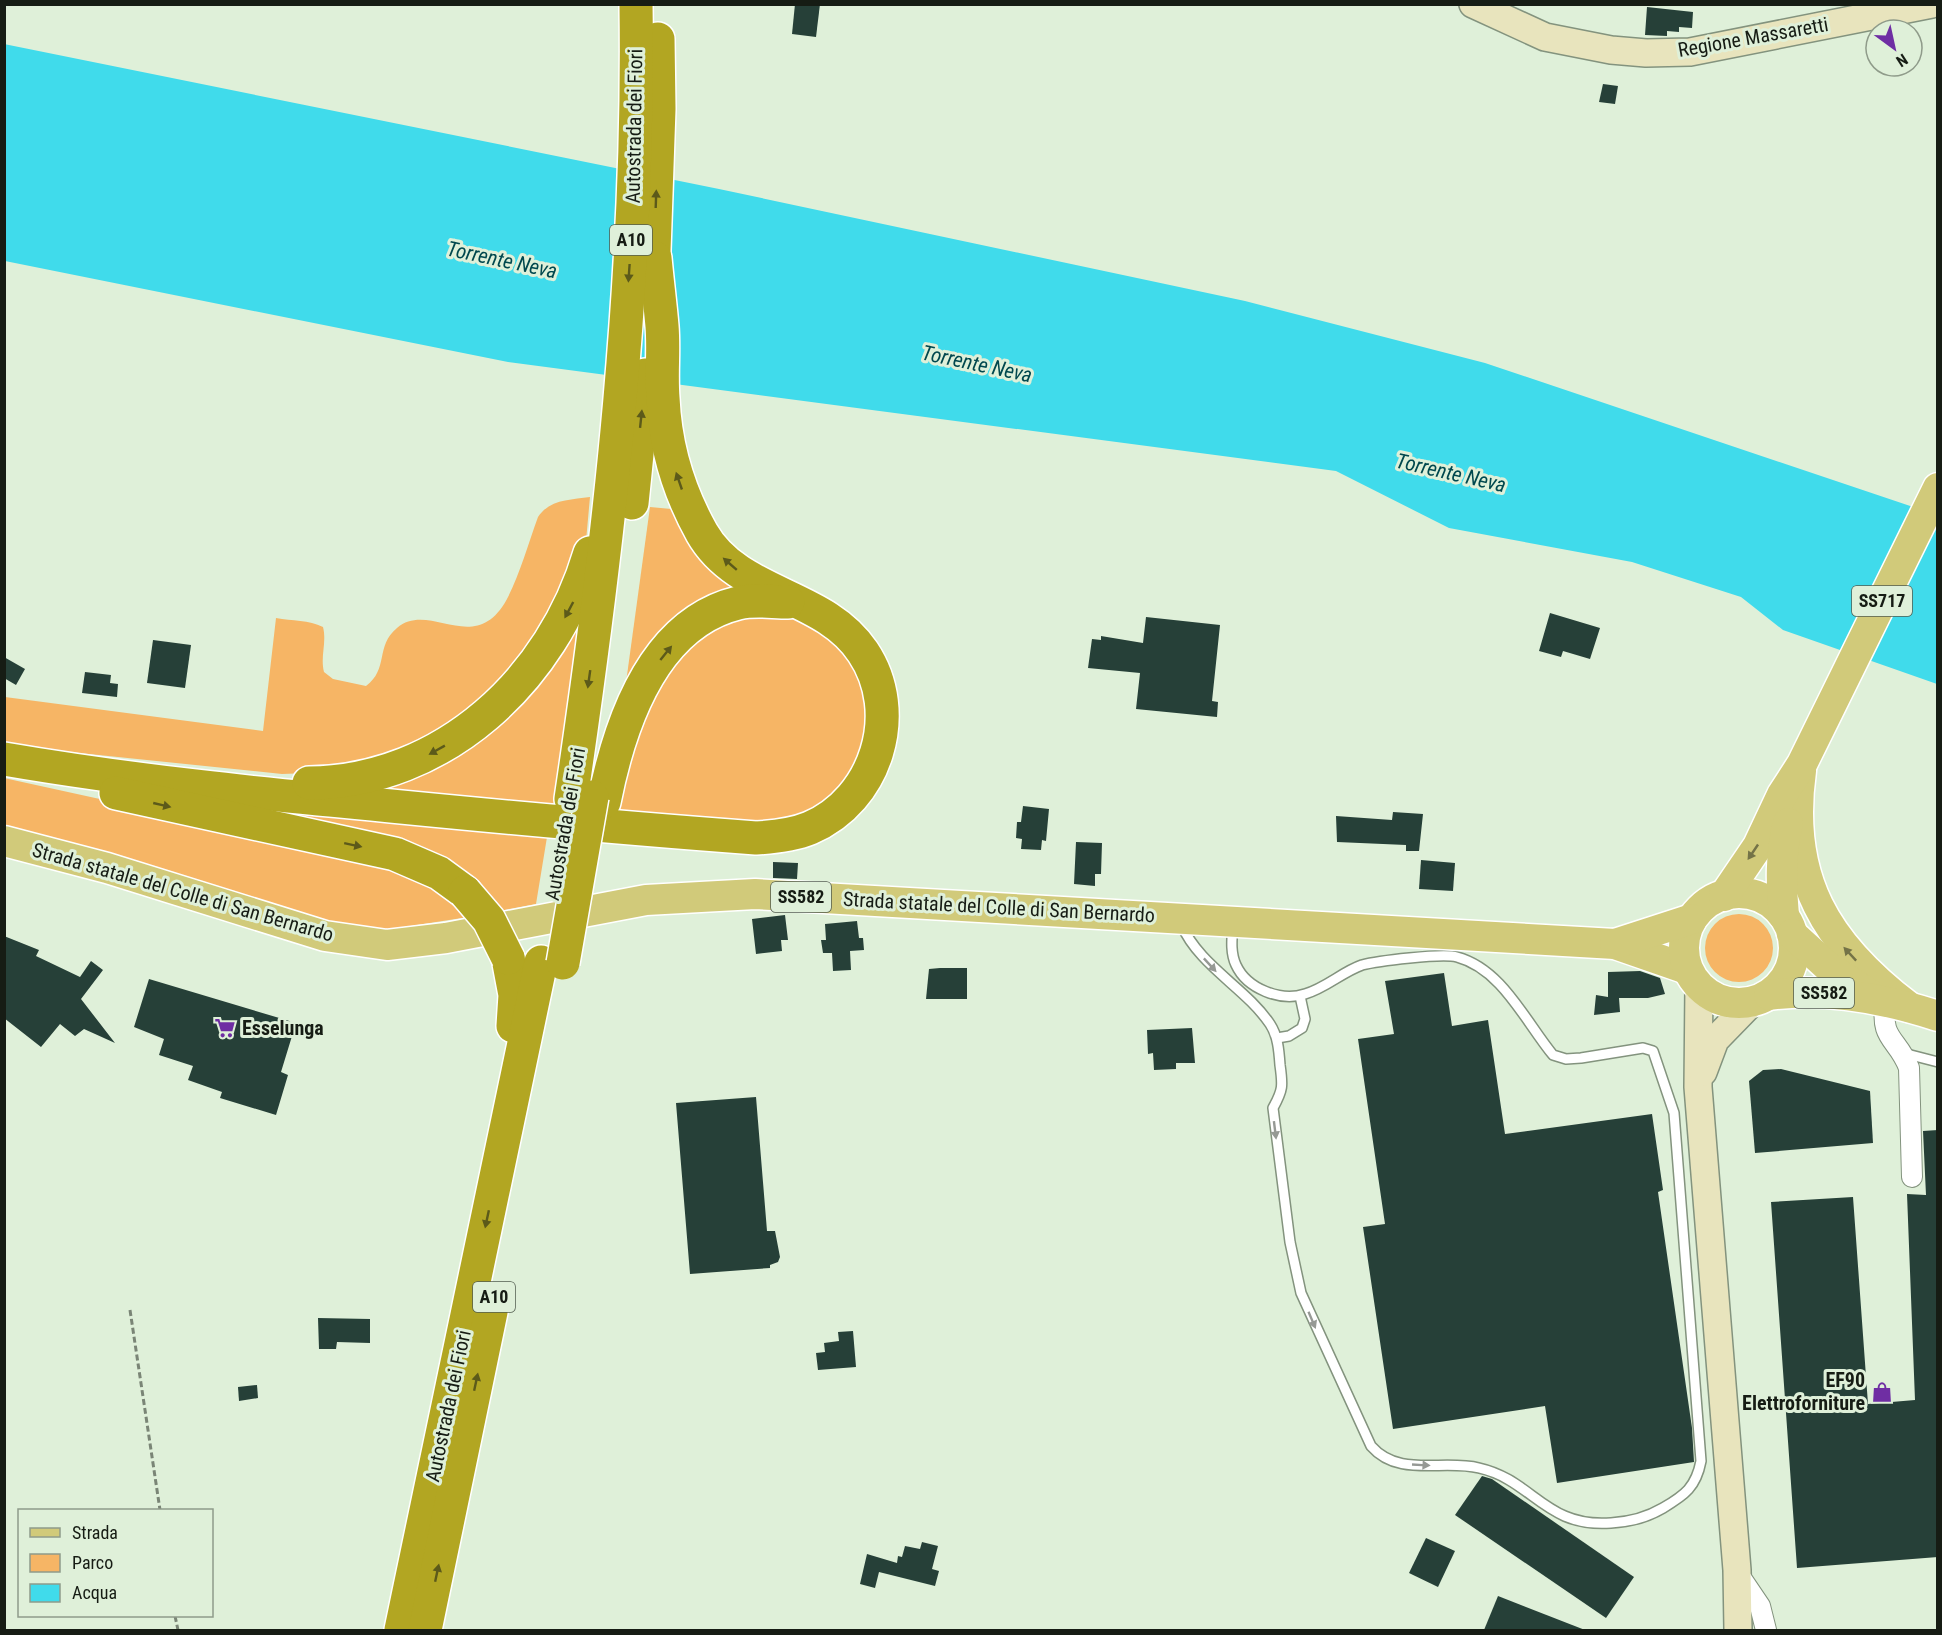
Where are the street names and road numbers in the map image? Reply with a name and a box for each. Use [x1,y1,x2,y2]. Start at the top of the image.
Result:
street label: Regione Massaretti [1676,12,1830,62]
street label: Autostrada dei Fiori [621,48,647,204]
road number: A10 [610,225,652,255]
road number: SS717 [1852,586,1912,616]
street label: Autostrada dei Fiori [540,746,590,902]
street label: Strada statale del Colle di San Bernardo [30,837,336,947]
road number: SS582 [771,882,831,912]
street label: Strada statale del Colle di San Bernardo [842,887,1156,927]
road number: SS582 [1794,978,1854,1008]
road number: A10 [473,1282,515,1312]
street label: Autostrada dei Fiori [420,1328,476,1484]

